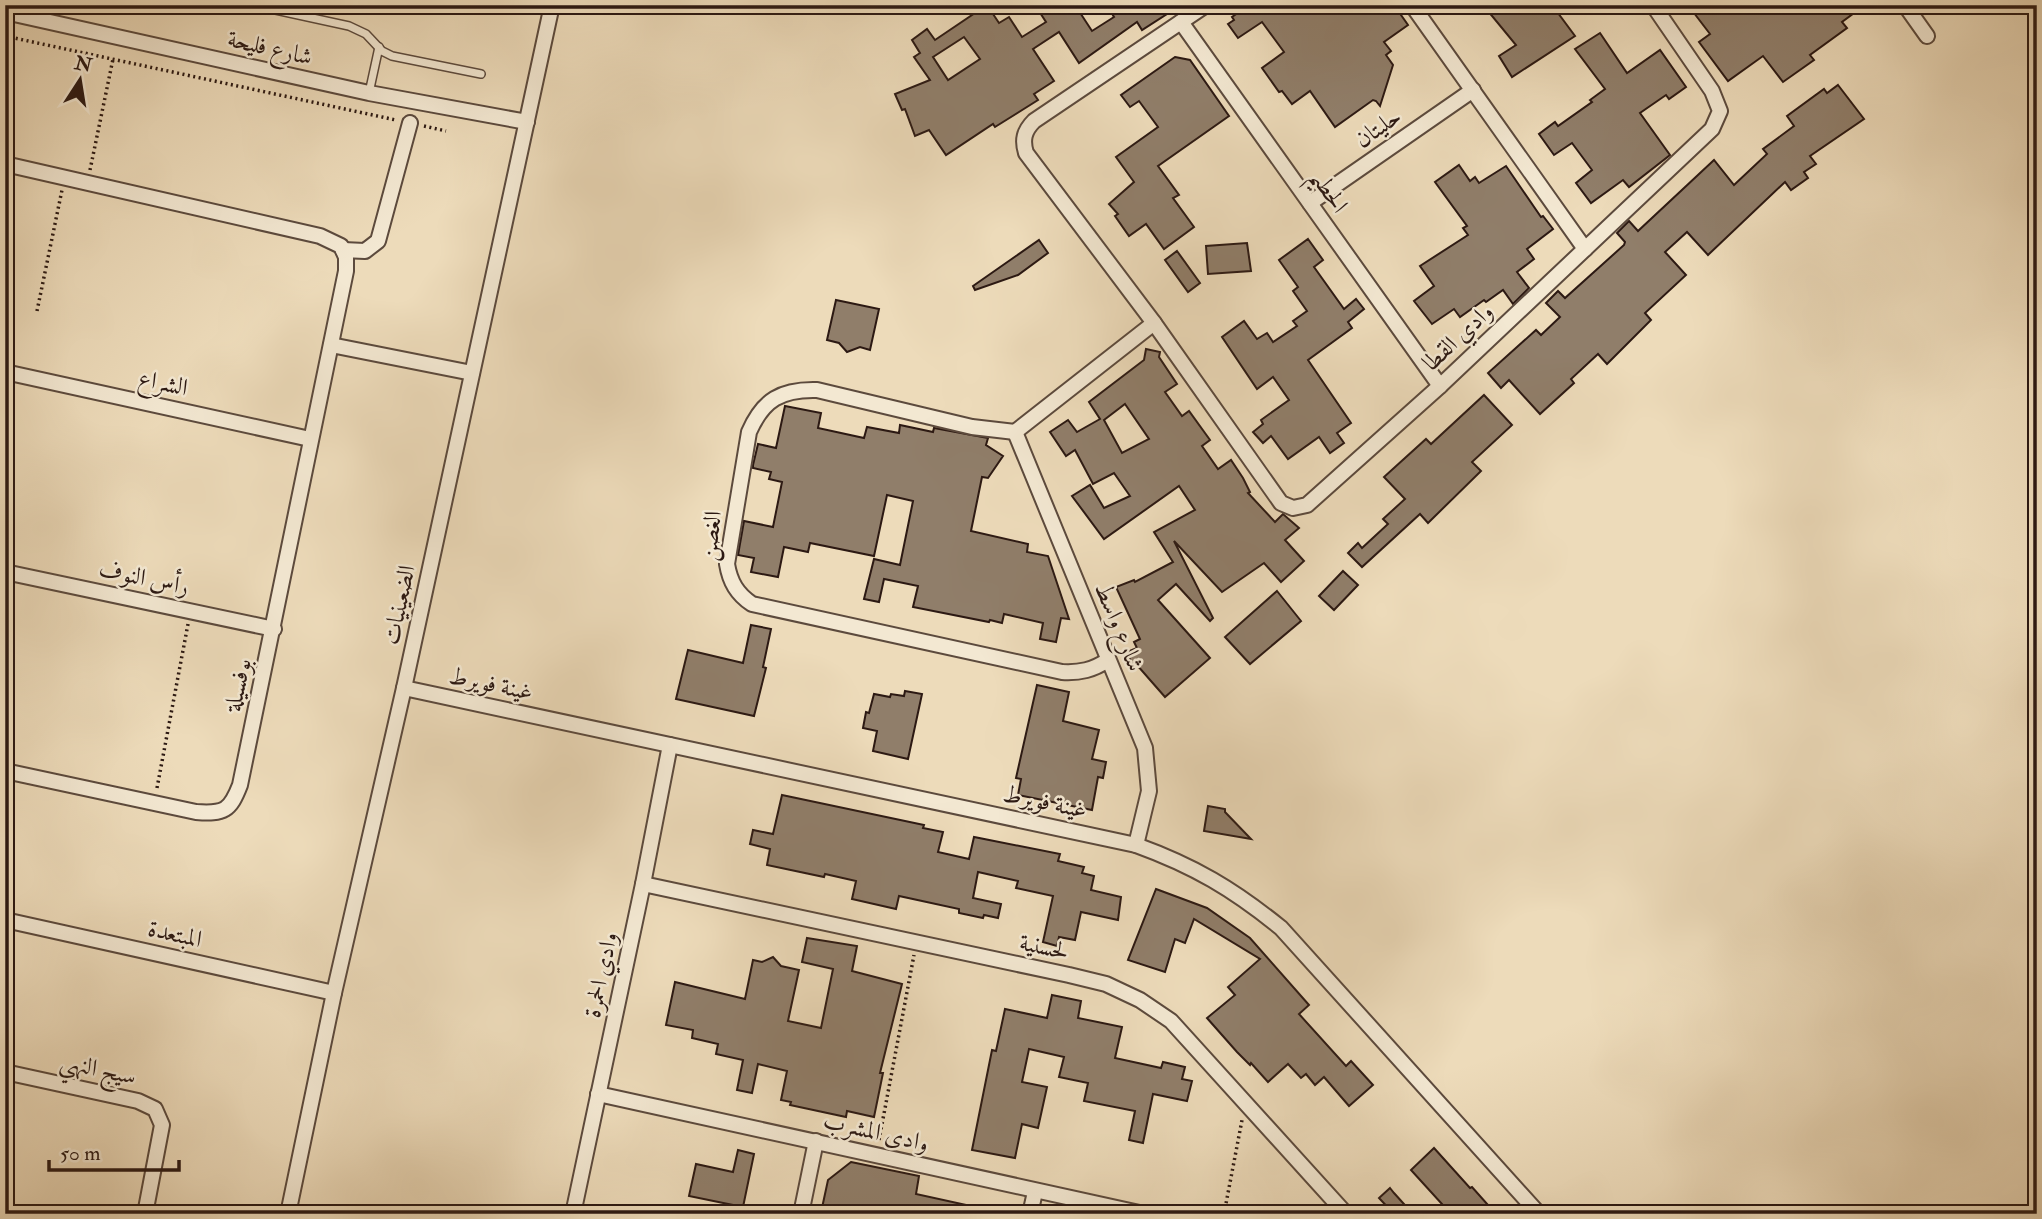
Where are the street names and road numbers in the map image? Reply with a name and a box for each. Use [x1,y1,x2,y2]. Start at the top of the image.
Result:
street label: شارع فليحة [224,23,316,77]
street label: حليتان [1349,101,1407,155]
street label: الحطيم [1296,163,1355,224]
street label: وادي القطا [1416,296,1502,380]
street label: الشراع [135,363,191,407]
street label: الغصن [693,509,729,563]
street label: رأس النوف [96,551,192,603]
street label: الضعينيات [375,562,423,648]
street label: شارع واسط [1083,578,1151,678]
street label: بوفسيلة [217,656,259,715]
street label: غينة فويرط [446,660,536,708]
street label: غينة فويرط [1000,778,1090,826]
street label: المبتعدة [145,913,205,955]
street label: لحسنية [1017,927,1071,967]
street label: وادي الحمرة [577,929,628,1021]
street label: سيج النهي [56,1046,139,1098]
street label: وادى المشرب [820,1105,932,1159]

